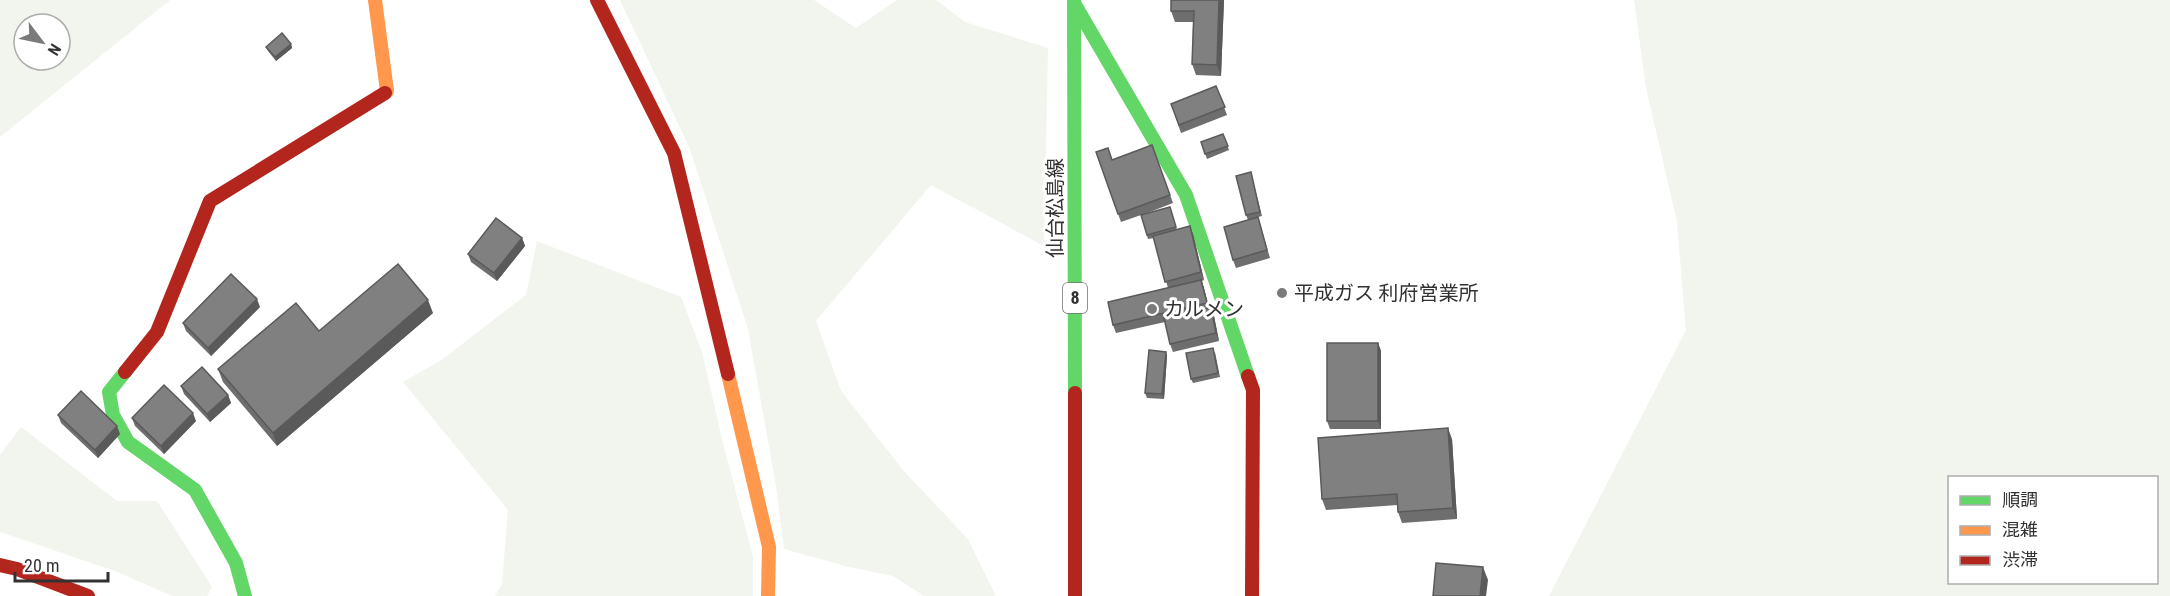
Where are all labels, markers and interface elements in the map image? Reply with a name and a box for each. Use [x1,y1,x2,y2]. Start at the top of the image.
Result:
north arrow [12,12,72,72]
text: N [44,40,65,59]
street label: 仙台松島線 [1043,158,1067,258]
place label: 平成ガス 利府営業所 [1294,281,1479,305]
road number: 8 [1063,283,1087,313]
marker: 平成ガス 利府営業所 [1275,286,1289,300]
place label: カルメン [1164,297,1244,321]
marker: カルメン [1145,302,1159,316]
legend [1948,476,2158,584]
text: 順調 [2002,489,2038,510]
text: 混雑 [2002,519,2038,540]
scale bar [15,545,108,583]
text: 渋滞 [2002,549,2038,570]
text: 20 m [24,555,59,576]

